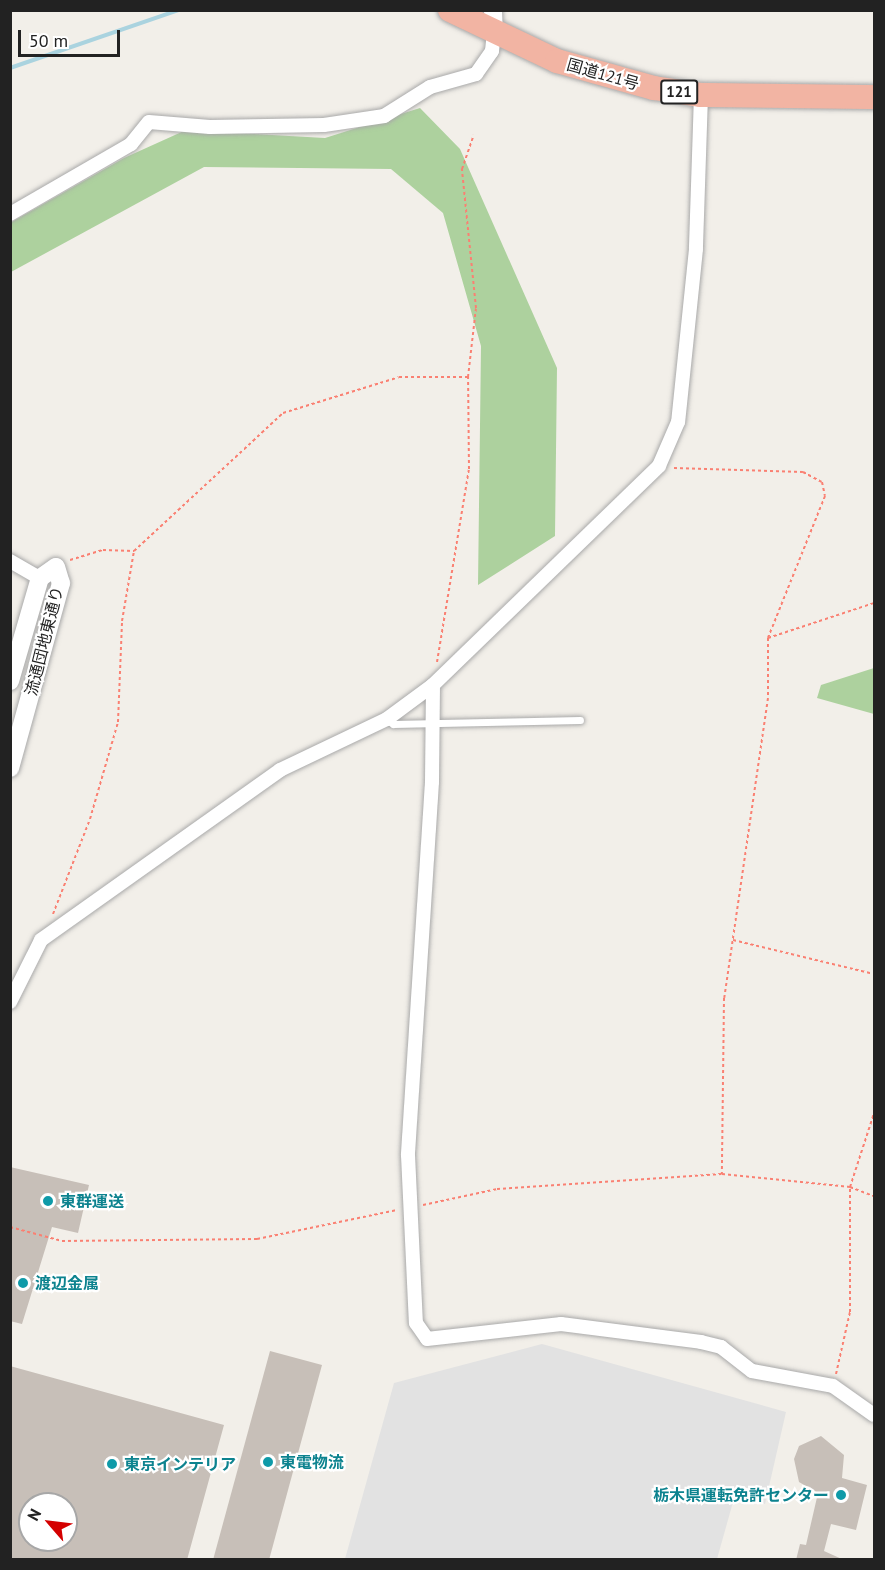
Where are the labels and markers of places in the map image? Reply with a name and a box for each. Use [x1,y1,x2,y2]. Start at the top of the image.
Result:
place label: 東群運送 [60,1191,124,1211]
marker: 東群運送 [41,1194,55,1208]
place label: 渡辺金属 [35,1273,99,1293]
marker: 渡辺金属 [16,1276,30,1290]
place label: 東電物流 [280,1452,344,1472]
place label: 東京インテリア [124,1454,236,1474]
marker: 東電物流 [261,1455,275,1469]
marker: 東京インテリア [105,1457,119,1471]
place label: 栃木県運転免許センター [653,1485,829,1505]
marker: 栃木県運転免許センター [834,1488,848,1502]

